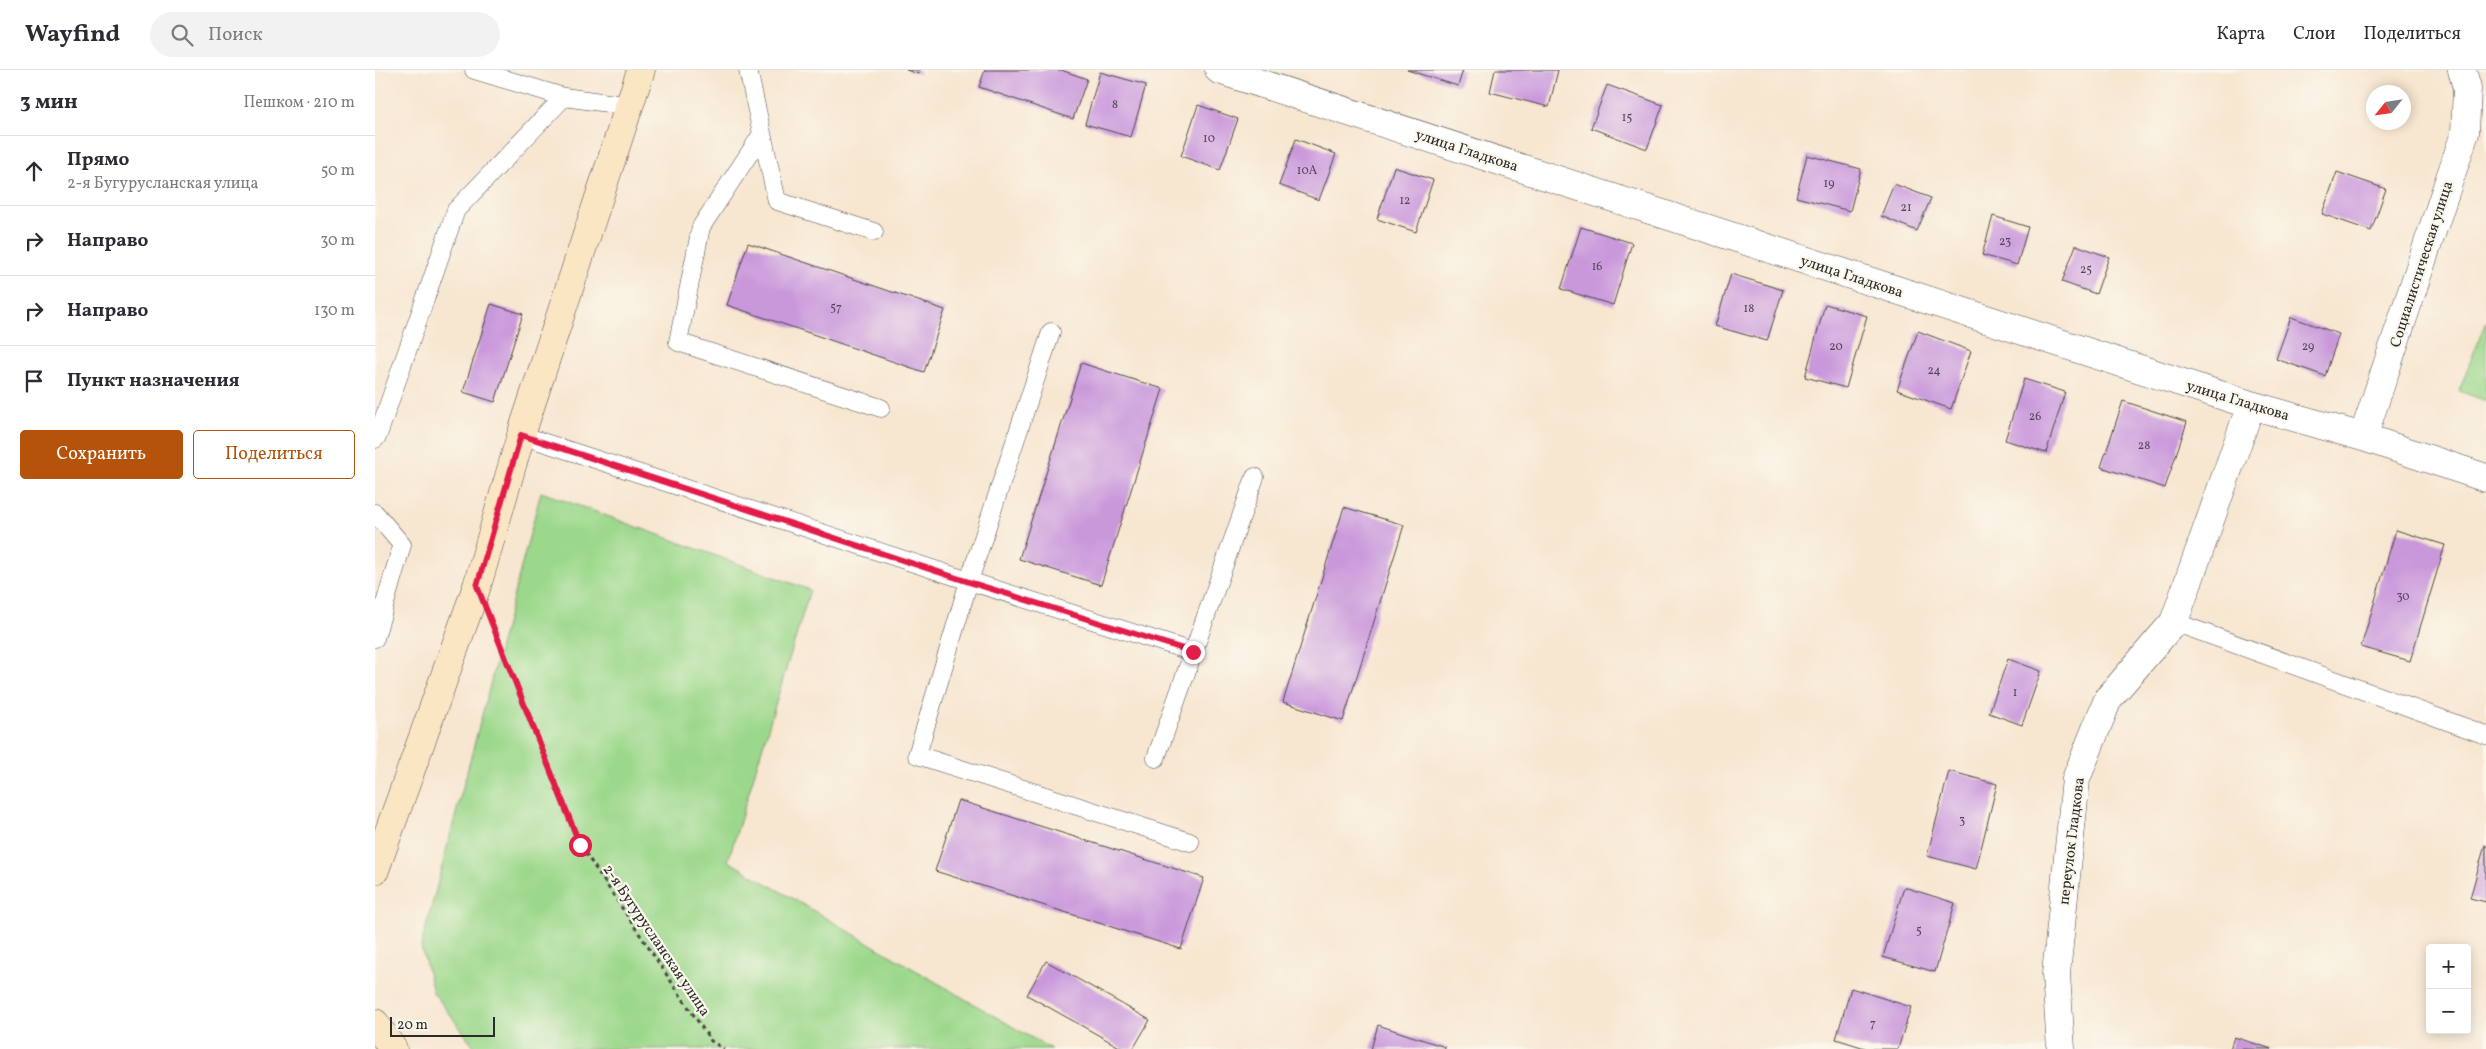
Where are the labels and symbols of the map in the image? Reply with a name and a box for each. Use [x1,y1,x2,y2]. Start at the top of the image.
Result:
north arrow [2366,85,2411,130]
house number: 8 [1112,97,1118,113]
house number: 15 [1622,110,1632,126]
street label: улица Гладкова [1412,125,1521,178]
house number: 10 [1203,131,1215,147]
house number: 10А [1297,163,1318,179]
house number: 19 [1824,176,1834,192]
street label: Социалистическая улица [2386,179,2459,350]
house number: 12 [1399,193,1411,209]
house number: 21 [1900,200,1912,216]
house number: 23 [1999,234,2011,250]
street label: улица Гладкова [1797,251,1906,304]
house number: 16 [1592,259,1602,275]
house number: 25 [2080,262,2092,278]
house number: 57 [830,300,842,316]
house number: 18 [1744,301,1754,317]
house number: 20 [1829,339,1843,355]
house number: 29 [2302,339,2314,355]
house number: 24 [1927,363,1941,379]
street label: улица Гладкова [2183,376,2292,427]
house number: 26 [2029,409,2041,425]
house number: 28 [2138,438,2150,454]
house number: 30 [2396,589,2410,605]
route end [1182,641,1205,664]
house number: 1 [2013,685,2017,701]
street label: переулок Гладкова [2054,776,2091,906]
house number: 3 [1959,813,1965,829]
route start [569,834,592,857]
street label: 2-я Бугурусланская улица [597,861,715,1021]
house number: 5 [1916,923,1922,939]
scale bar [390,1014,495,1037]
house number: 7 [1870,1016,1876,1032]

